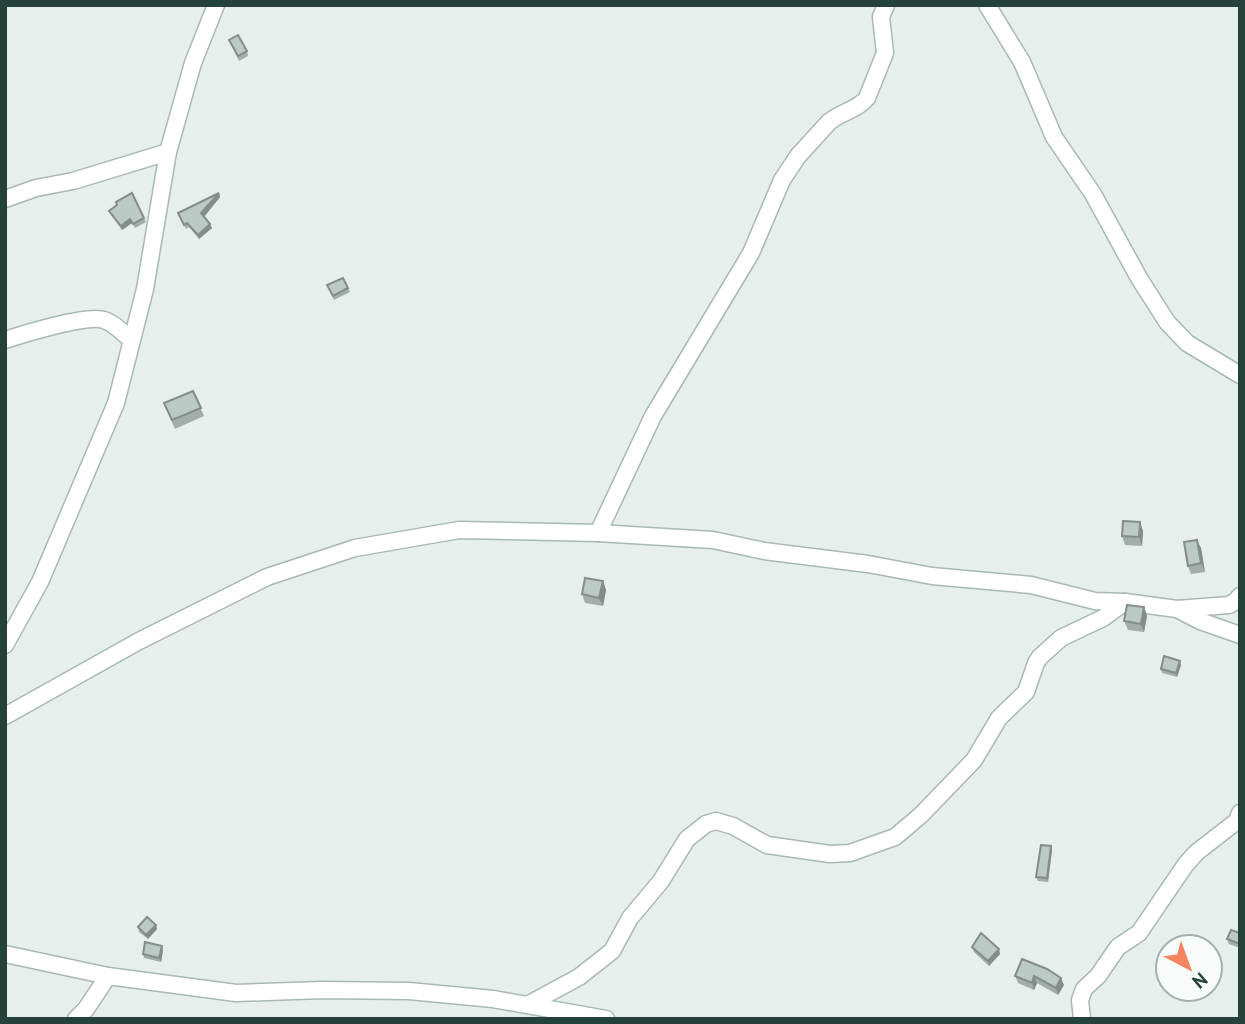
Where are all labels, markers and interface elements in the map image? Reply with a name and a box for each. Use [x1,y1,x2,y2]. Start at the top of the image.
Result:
north arrow [1154,933,1224,1003]
text: N [1188,968,1213,994]

